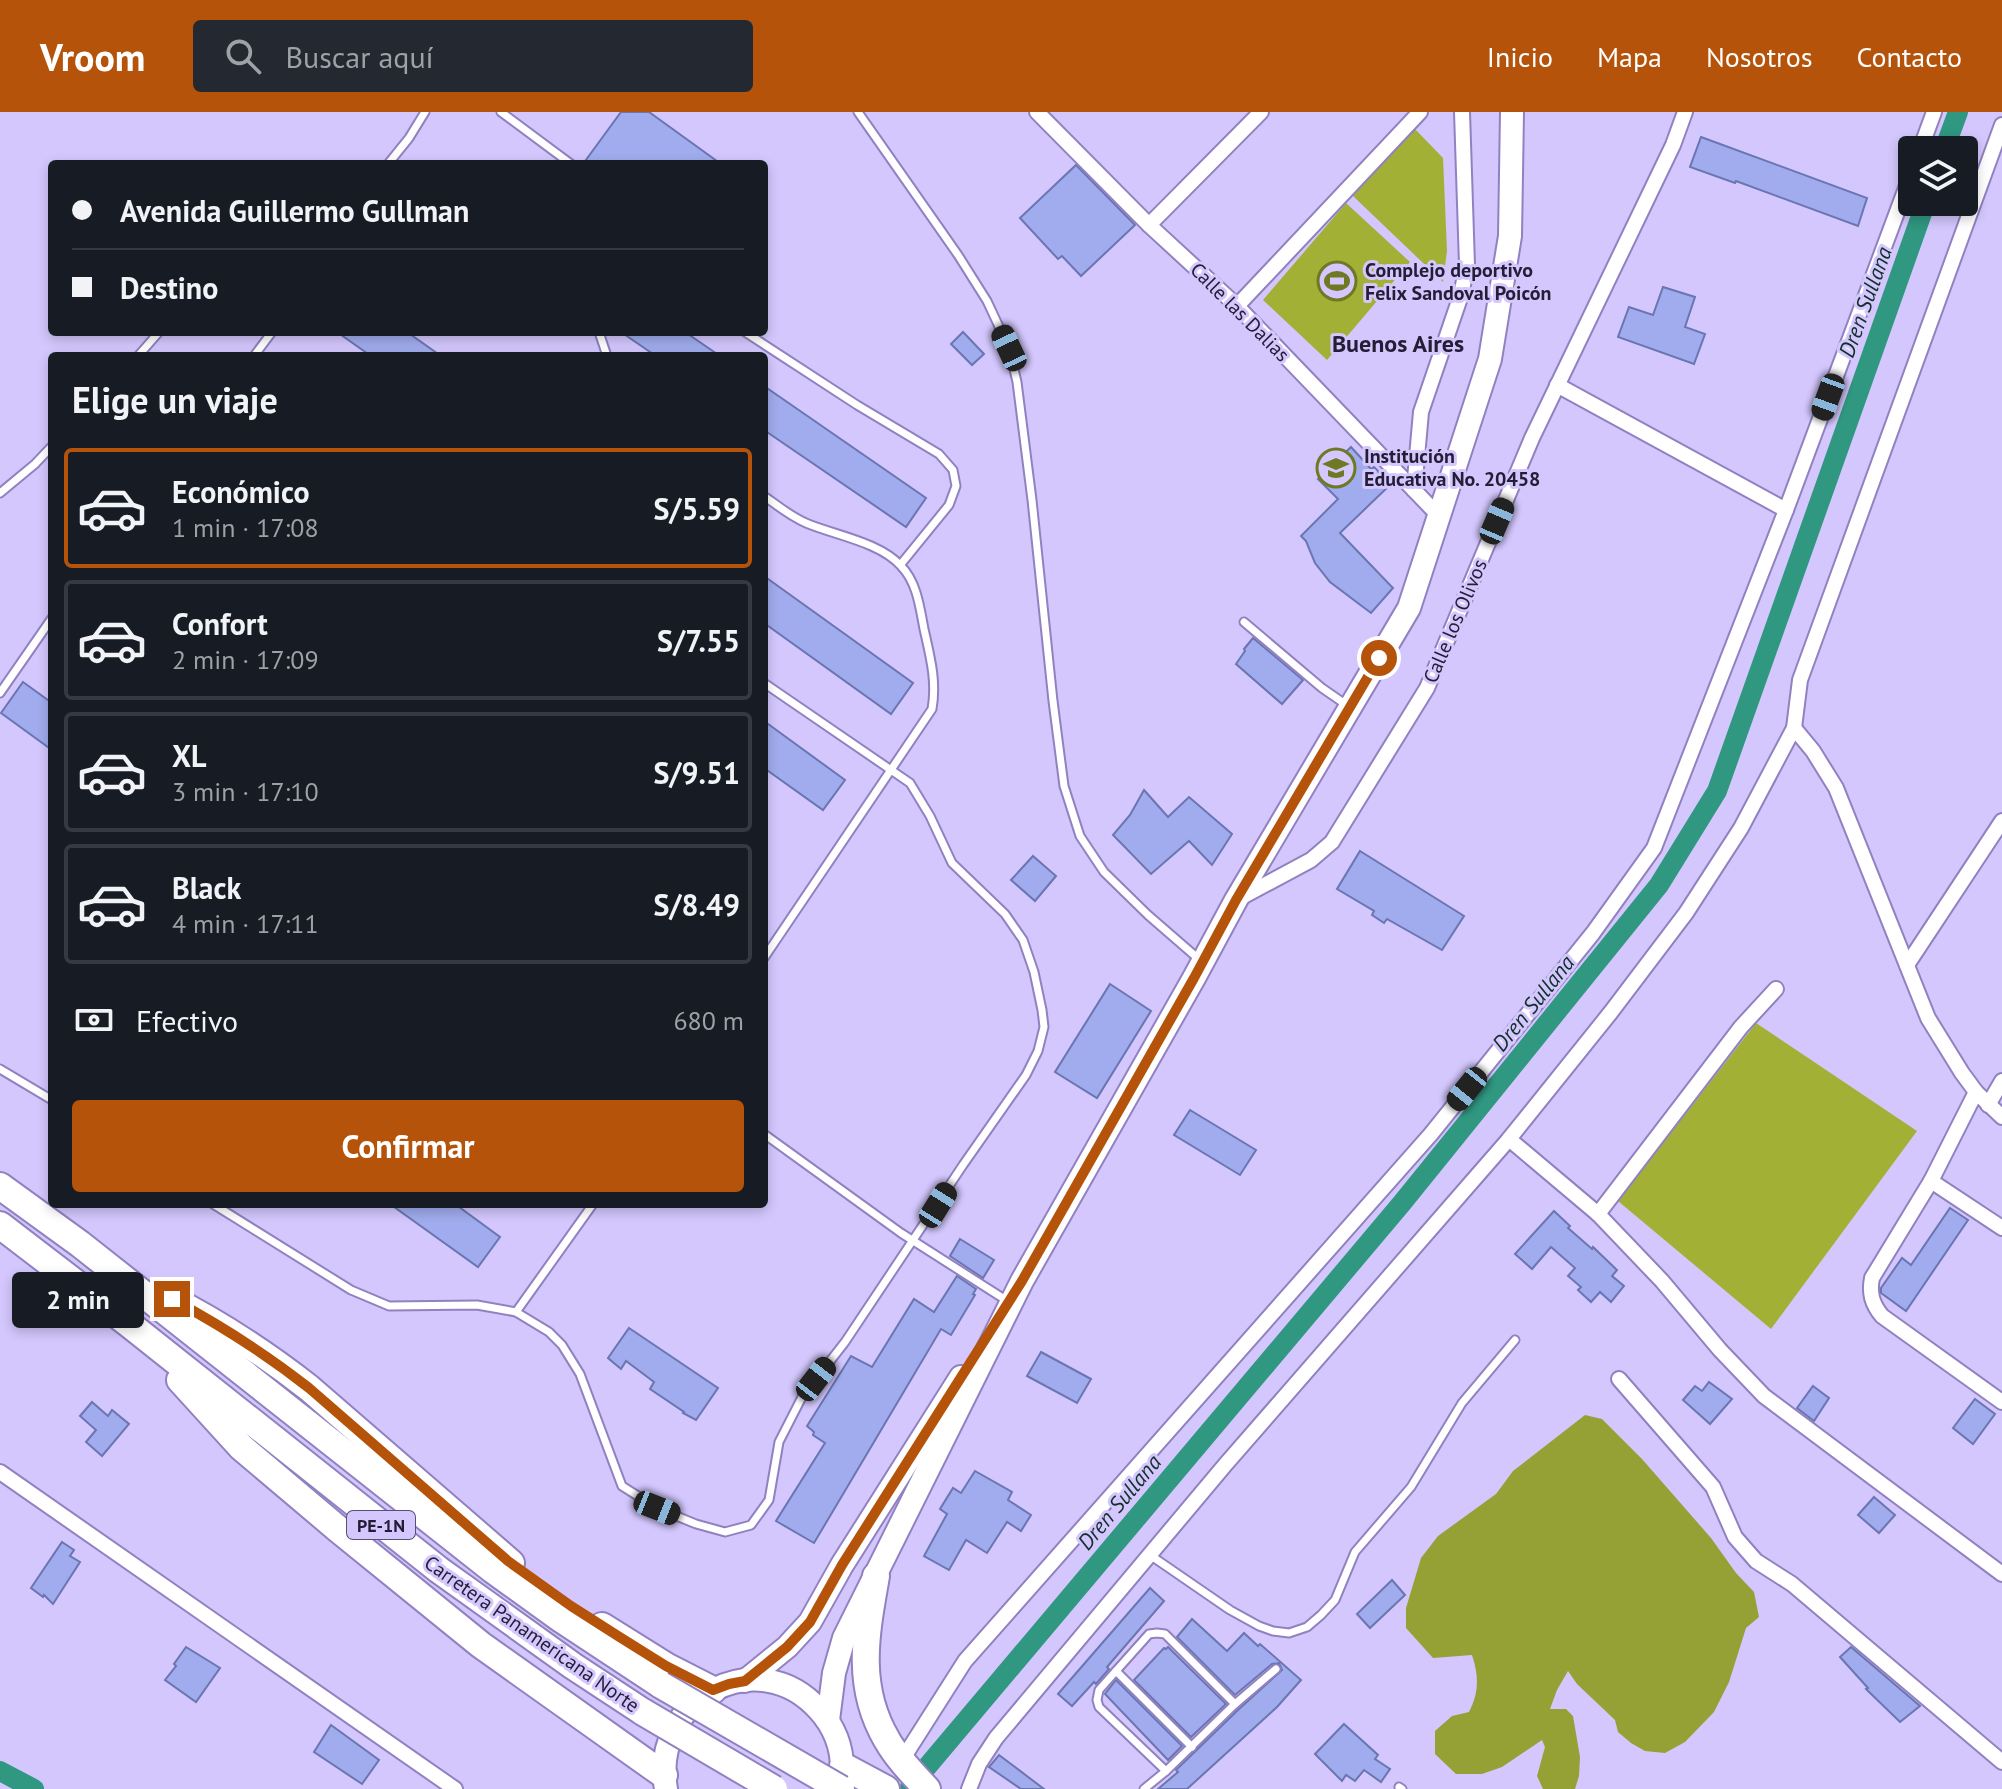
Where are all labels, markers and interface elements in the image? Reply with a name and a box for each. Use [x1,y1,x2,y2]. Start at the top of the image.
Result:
search box [193,20,753,92]
text: Vroom [40,32,145,81]
icon: search [221,34,265,78]
text: Buscar aquí [285,37,434,76]
text: Inicio [1487,38,1553,75]
text: Mapa [1597,38,1662,75]
text: Nosotros [1706,38,1812,75]
text: Contacto [1856,38,1962,75]
map controls [1898,136,1978,216]
button: layers [1898,136,1978,216]
text: Avenida Guillermo Gullman [120,191,469,230]
water label: Dren Sullana [1832,243,1898,361]
street label: Calle las Dalias [1185,257,1295,367]
place label: Complejo deportivo Felix Sandoval Poicón [1365,257,1551,306]
sports icon: Complejo deportivo Felix Sandoval Poicón [1316,260,1358,302]
text: Destino [120,268,218,307]
car [988,321,1030,375]
district label: Buenos Aires [1332,328,1464,359]
car [1809,370,1847,424]
text: Elige un viaje [72,376,278,423]
place label: Institución Educativa No. 20458 [1364,443,1540,492]
school or university icon: Institución Educativa No. 20458 [1315,447,1357,489]
icon: car [76,472,148,544]
text: Económico [172,472,310,511]
text: S/5.59 [653,489,740,528]
car [1477,494,1517,548]
text: 1 min · 17:08 [172,511,319,544]
street label: Calle los Olivos [1417,555,1493,687]
icon: car [76,604,148,676]
text: Confort [172,604,268,643]
text: S/7.55 [657,621,740,660]
route start [1361,640,1397,676]
text: 2 min · 17:09 [172,643,319,676]
icon: car [76,736,148,808]
text: XL [172,736,206,775]
text: S/9.51 [653,753,740,792]
text: 3 min · 17:10 [172,775,319,808]
icon: car [76,868,148,940]
text: Black [172,868,241,907]
text: S/8.49 [653,885,740,924]
text: 4 min · 17:11 [172,907,319,940]
water label: Dren Sullana [1486,949,1580,1057]
icon: cash [72,998,116,1042]
text: Efectivo [136,1001,238,1040]
text: 680 m [673,1004,744,1037]
car [1443,1063,1491,1115]
button: Confirmar [72,1100,744,1192]
car [915,1178,961,1232]
callout: 2 min [12,1271,144,1327]
route end [154,1281,190,1317]
text: 2 min [46,1283,110,1316]
car [792,1353,840,1405]
water label: Dren Sullana [1071,1449,1167,1555]
car [630,1488,684,1528]
road number: PE-1N [347,1511,415,1539]
street label: Carretera Panamericana Norte [419,1550,645,1718]

